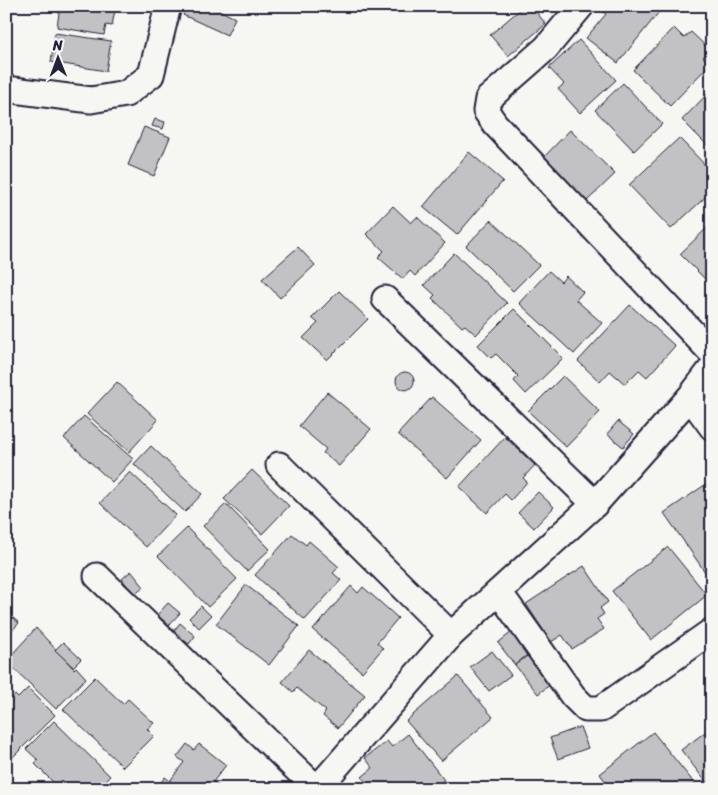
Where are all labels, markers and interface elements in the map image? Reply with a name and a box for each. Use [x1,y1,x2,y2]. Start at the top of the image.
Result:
north arrow [32,32,82,82]
text: N [52,33,63,58]

